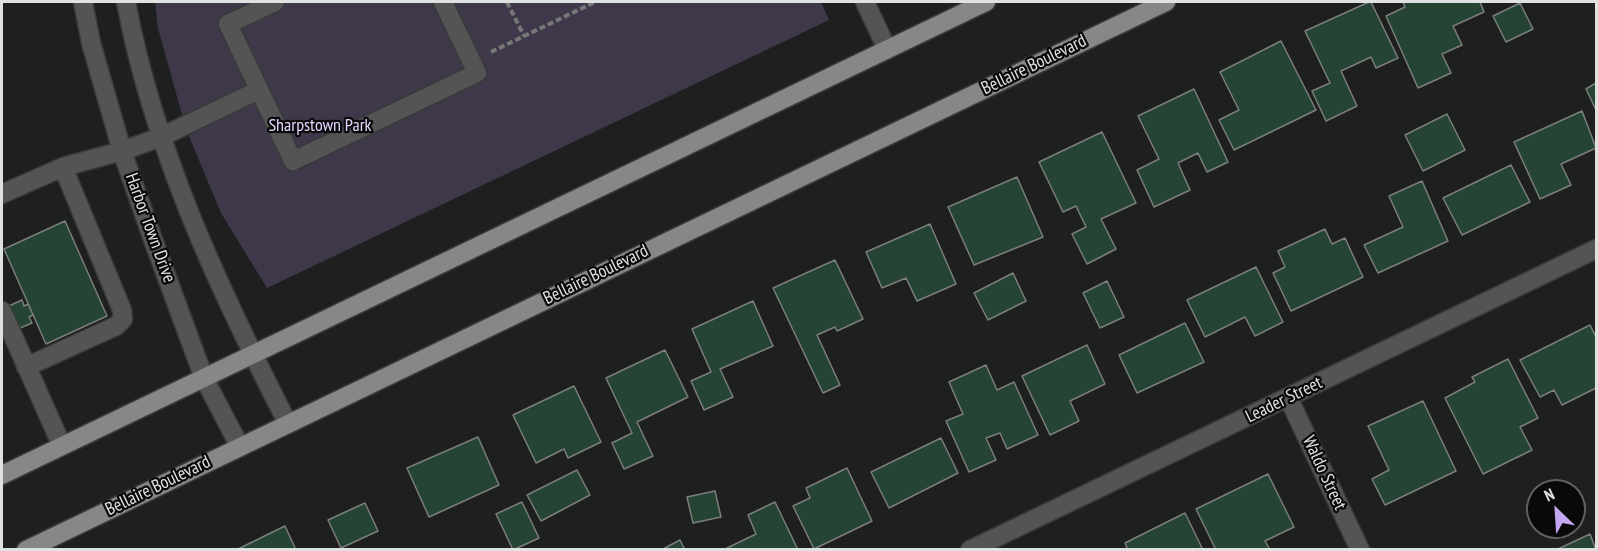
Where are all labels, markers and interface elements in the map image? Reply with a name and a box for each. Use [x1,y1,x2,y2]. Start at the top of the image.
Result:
street label: Bellaire Boulevard [978,30,1090,100]
park label: Sharpstown Park [268,115,372,137]
street label: Harbor Town Drive [120,170,180,286]
street label: Bellaire Boulevard [540,240,652,310]
street label: Leader Street [1242,372,1326,428]
street label: Waldo Street [1297,432,1351,514]
street label: Bellaire Boulevard [102,451,214,521]
north arrow [1526,479,1586,539]
text: N [1541,484,1557,505]

